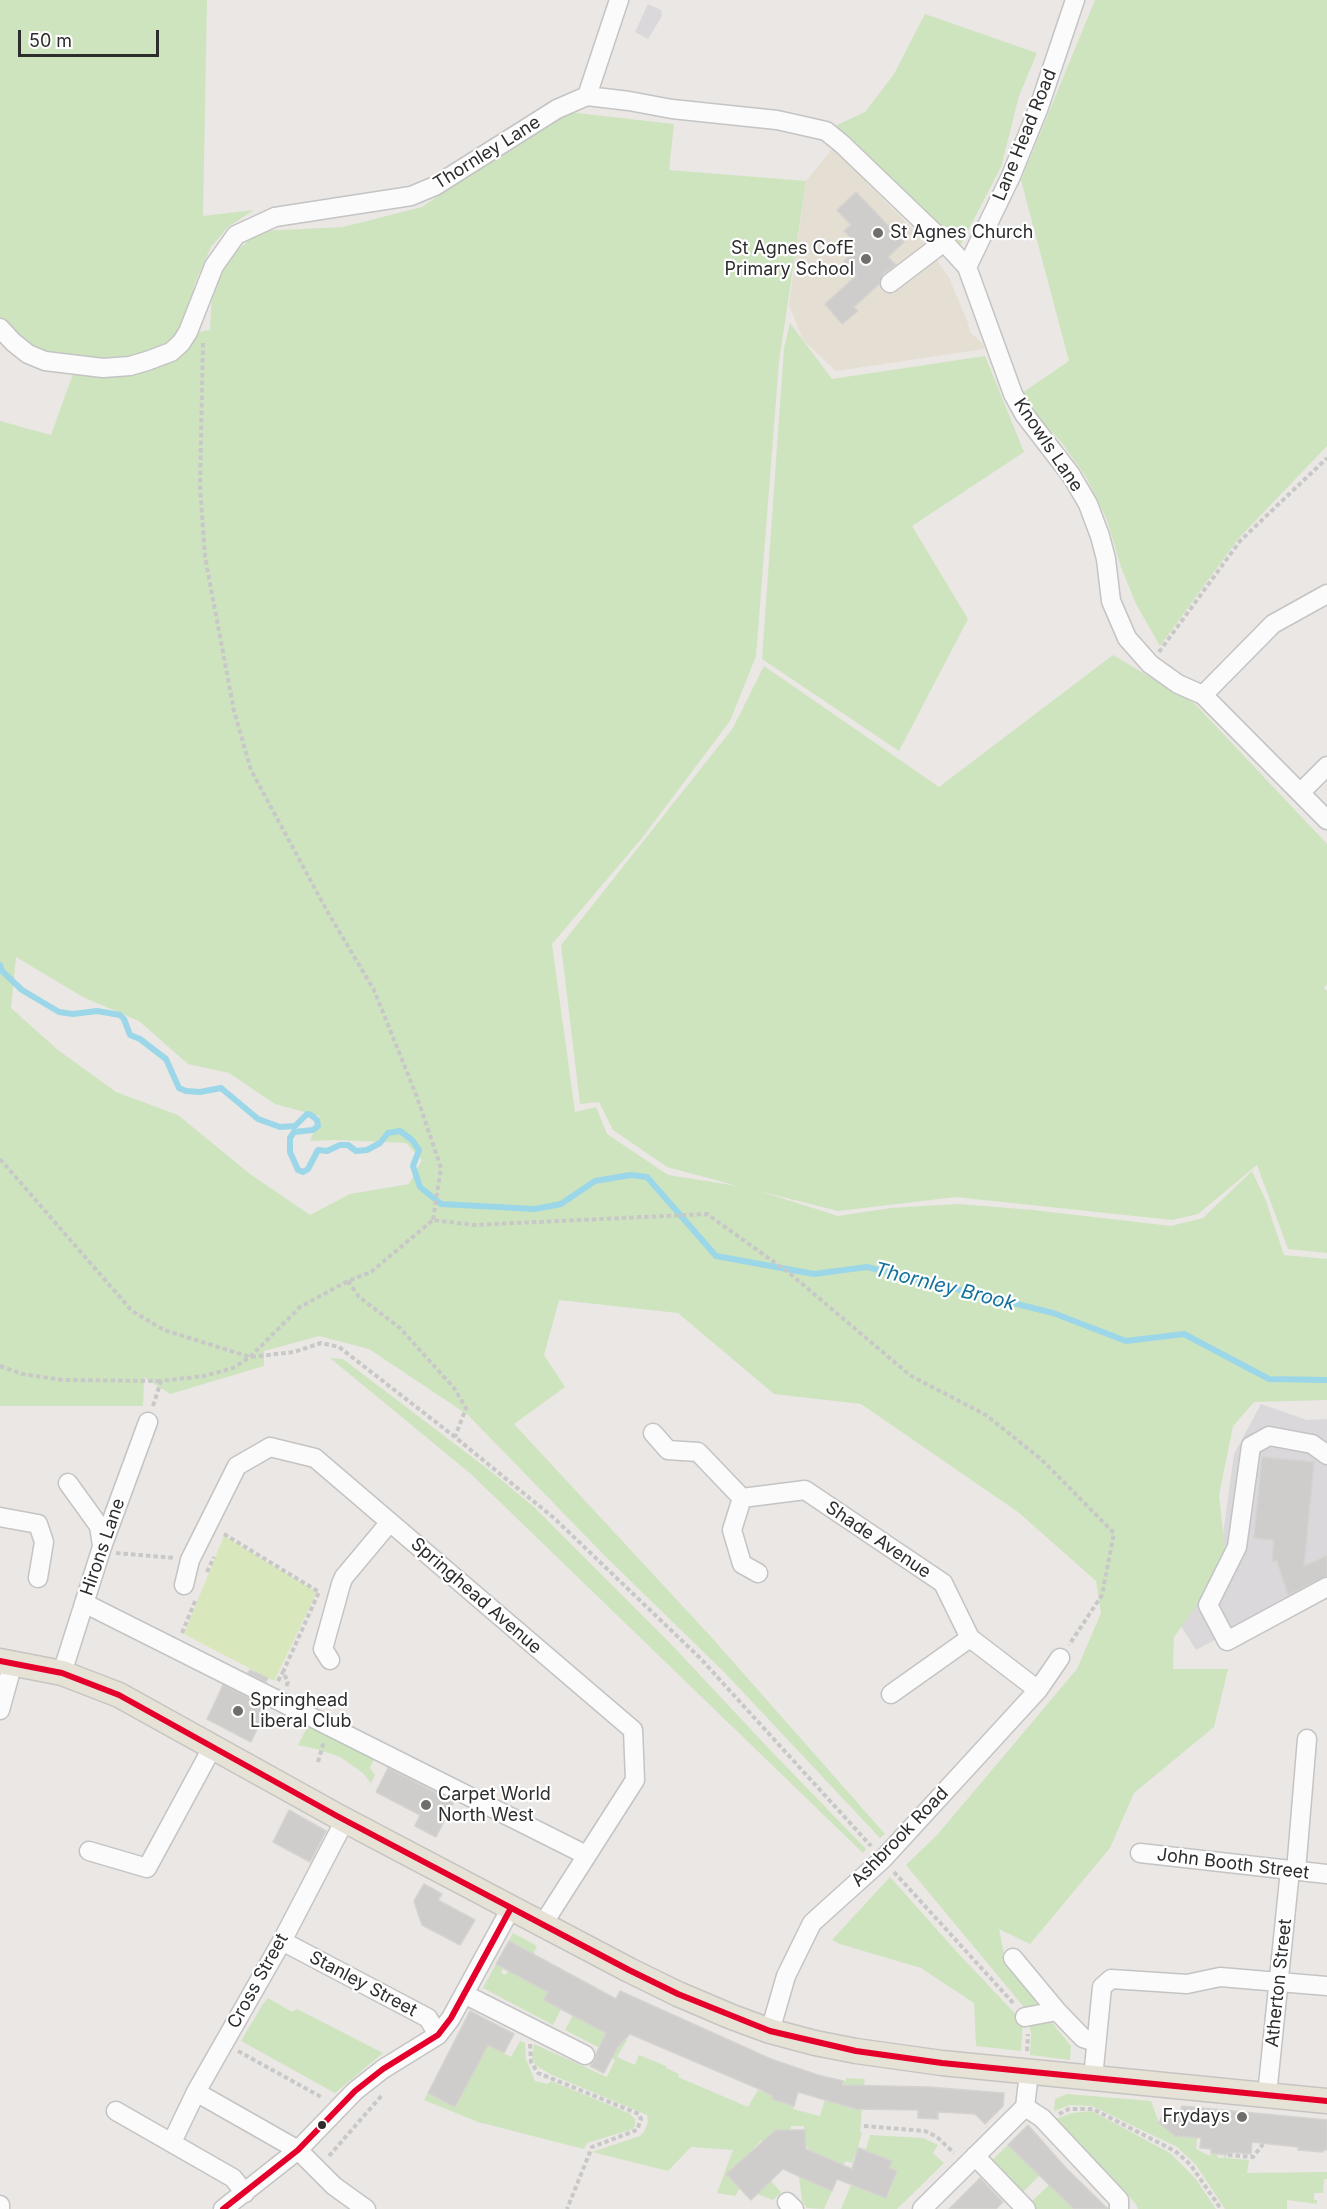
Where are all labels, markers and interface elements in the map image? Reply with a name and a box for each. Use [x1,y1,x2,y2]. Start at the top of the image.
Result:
scale bar [21,18,162,56]
text: 50 m [29,30,72,51]
street label: Lane Head Road [989,66,1061,204]
street label: Thornley Lane [430,112,544,194]
place label: St Agnes Church [890,222,1033,244]
marker: St Agnes Church [871,226,885,240]
place label: St Agnes CofE Primary School [725,238,854,280]
marker: St Agnes CofE Primary School [859,252,873,266]
street label: Knowls Lane [1009,394,1087,496]
water label: Thornley Brook [872,1258,1018,1316]
street label: Hirons Lane [76,1495,130,1599]
street label: Shade Avenue [821,1497,935,1583]
street label: Springhead Avenue [406,1533,546,1659]
place label: Springhead Liberal Club [250,1690,352,1732]
marker: Springhead Liberal Club [231,1704,245,1718]
street label: Ashbrook Road [847,1783,953,1891]
place label: Carpet World North West [438,1784,551,1826]
marker: Carpet World North West [419,1798,433,1812]
street label: John Booth Street [1156,1844,1310,1884]
street label: Atherton Street [1262,1918,1296,2048]
street label: Cross Street [223,1930,293,2032]
street label: Stanley Street [306,1947,420,2021]
place label: Frydays [1163,2106,1230,2128]
marker: Frydays [1235,2110,1249,2124]
unlabelled marker [316,2119,328,2131]

